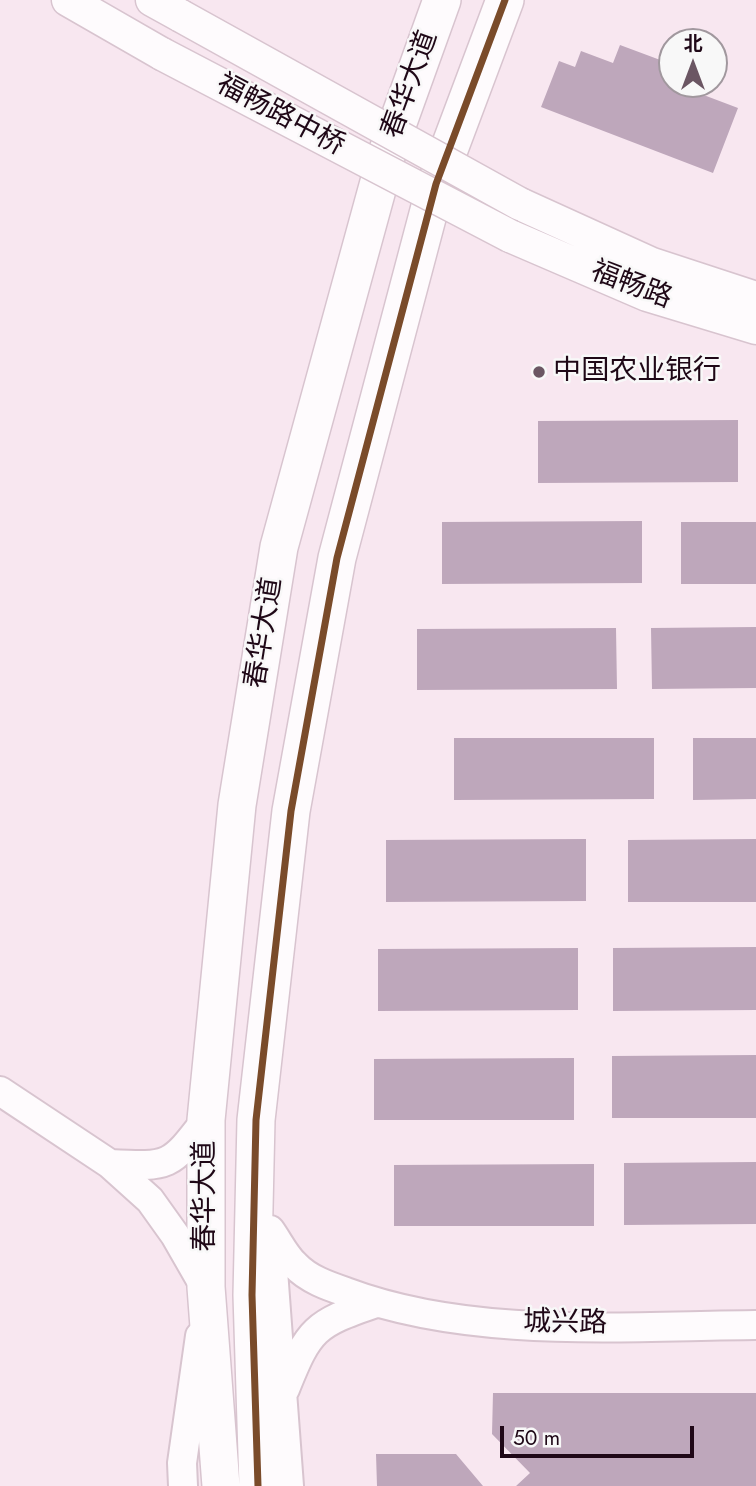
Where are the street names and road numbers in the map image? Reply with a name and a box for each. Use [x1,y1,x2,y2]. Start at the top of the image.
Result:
street label: 春华大道 [376,27,446,143]
street label: 福畅路中桥 [210,68,350,164]
street label: 福畅路 [586,255,676,317]
street label: 春华大道 [240,575,290,691]
street label: 春华大道 [189,1140,223,1252]
street label: 城兴路 [523,1306,607,1342]

